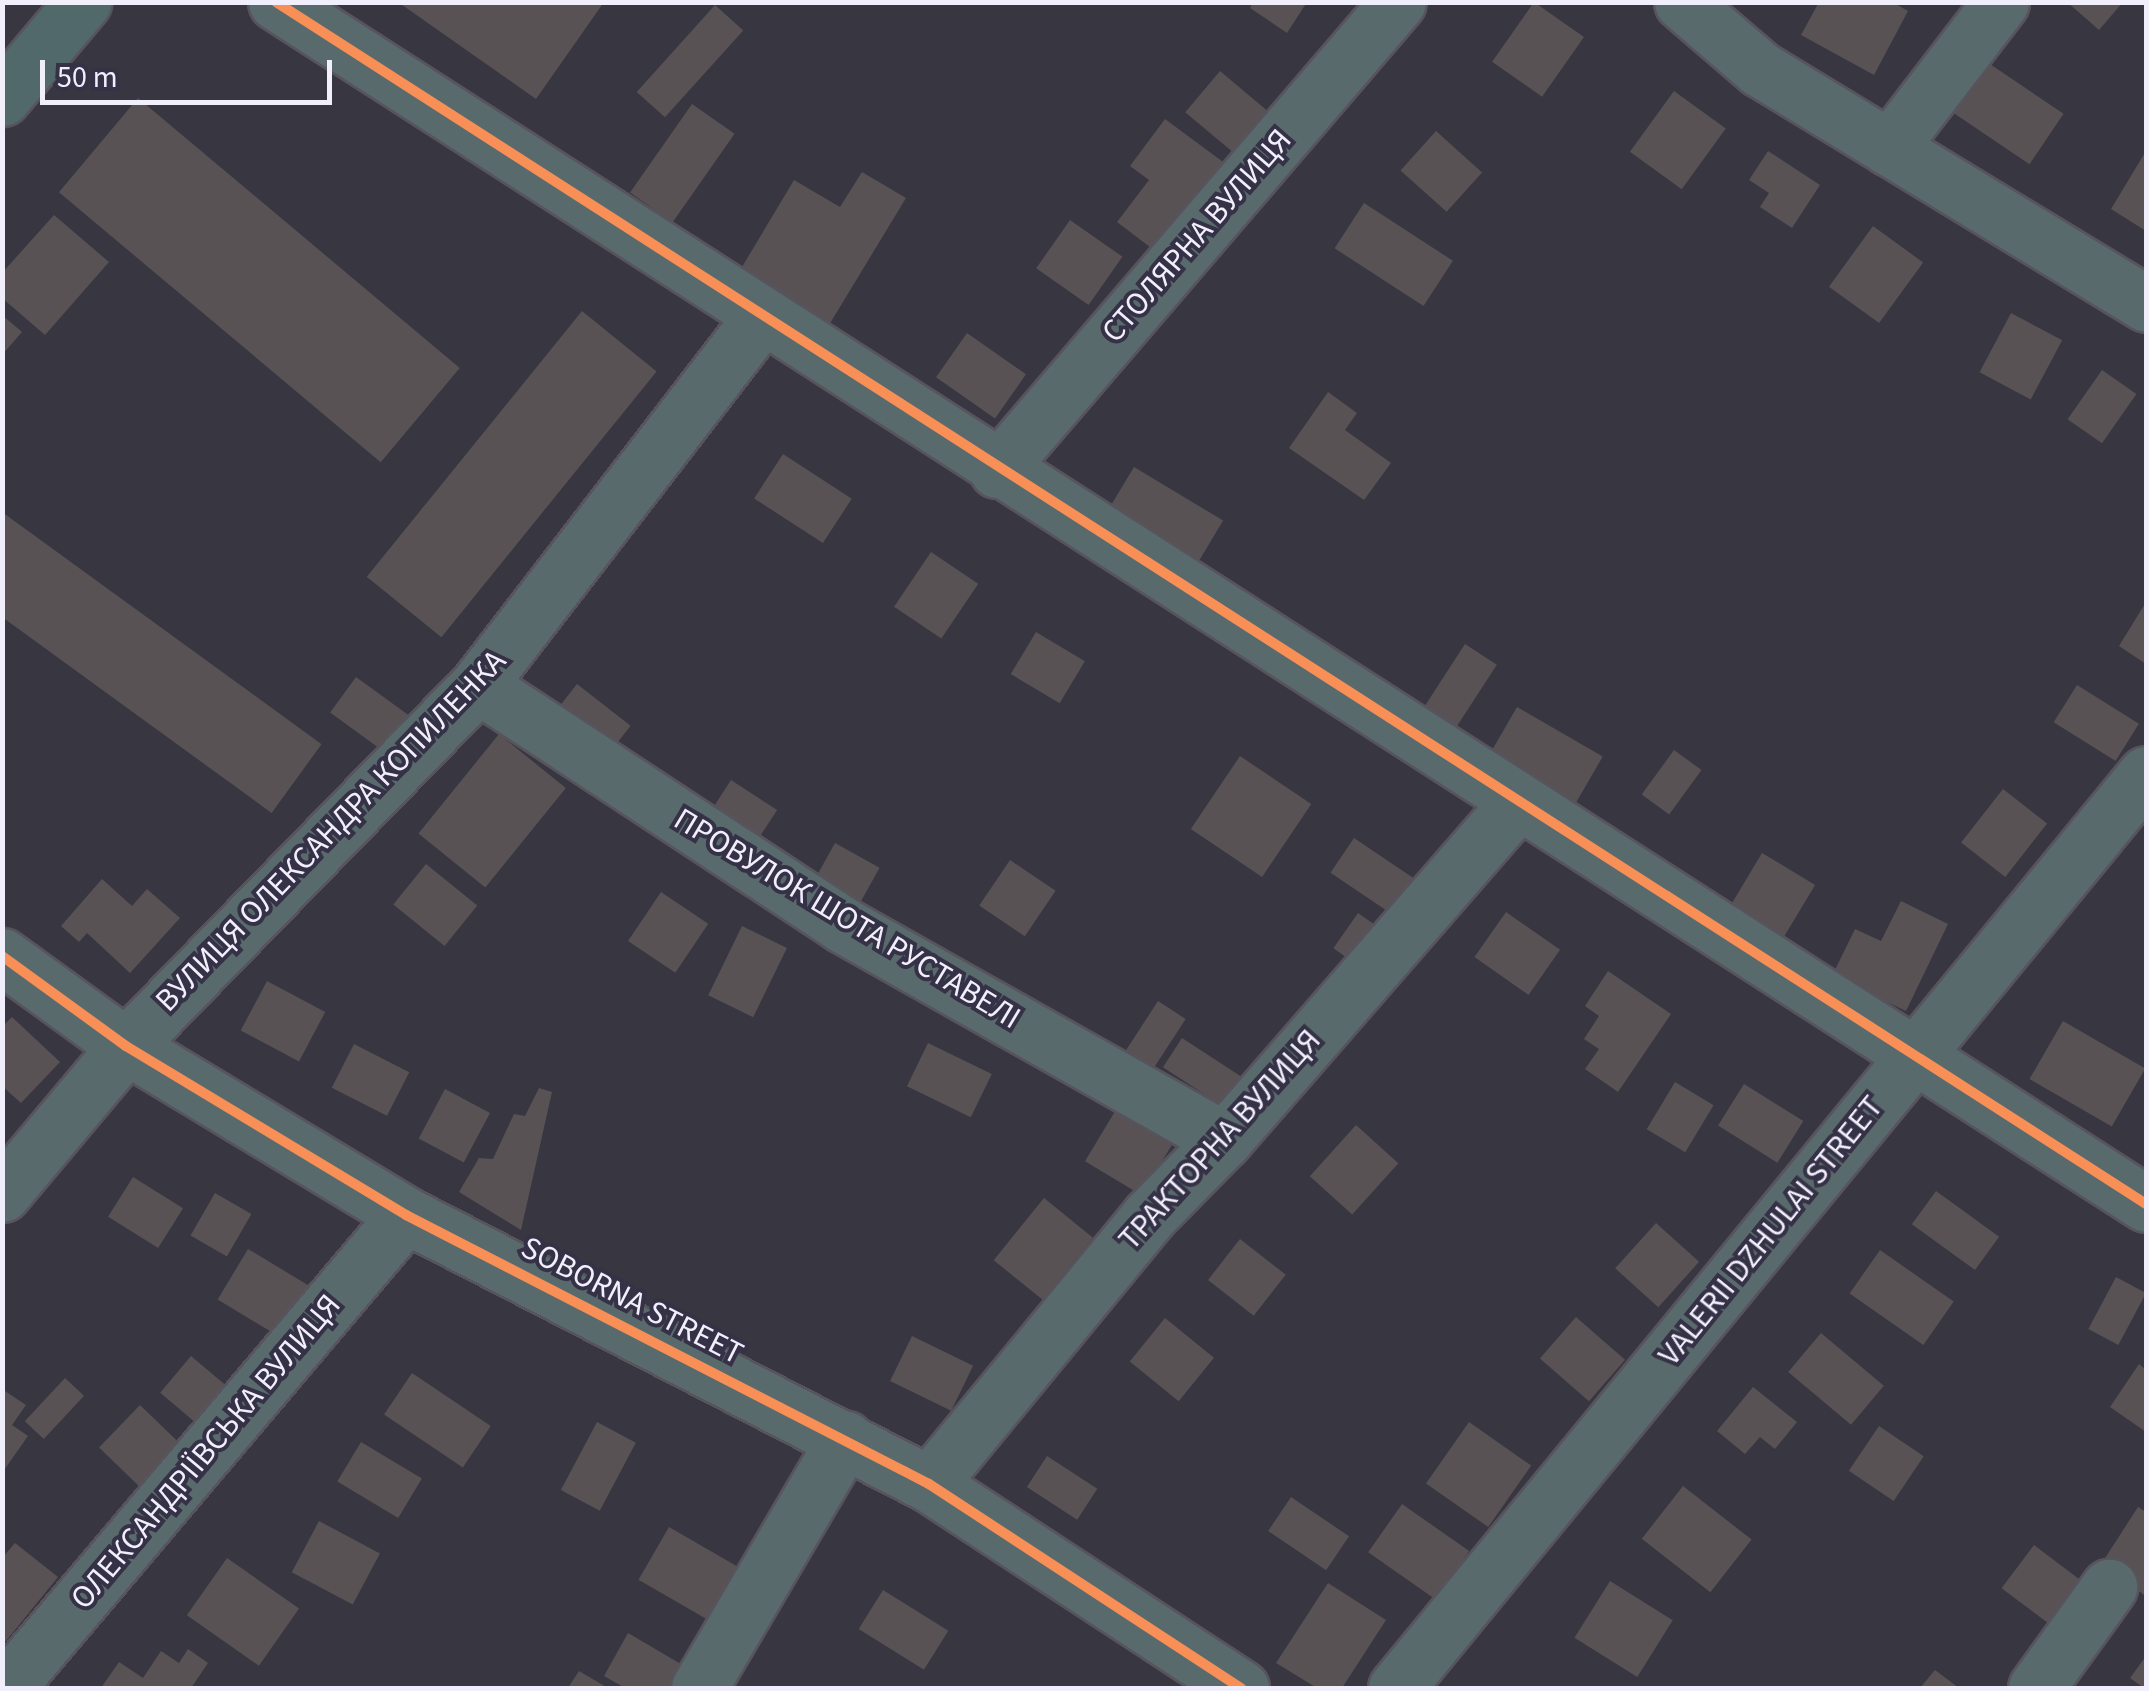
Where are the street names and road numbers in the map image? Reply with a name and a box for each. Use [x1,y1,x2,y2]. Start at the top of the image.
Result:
street label: СТОЛЯРНА ВУЛИЦЯ [1094,122,1300,350]
street label: ВУЛИЦЯ ОЛЕКСАНДРА КОПИЛЕНКА [148,642,514,1020]
street label: ПРОВУЛОК ШОТА РУСТАВЕЛІ [667,800,1027,1038]
street label: ТРАКТОРНА ВУЛИЦЯ [1111,1022,1329,1258]
street label: VALERII DZHULAI STREET [1650,1089,1892,1373]
street label: SOBORNA STREET [515,1229,749,1373]
street label: ОЛЕКСАНДРІЇВСЬКА ВУЛИЦЯ [63,1287,349,1617]

